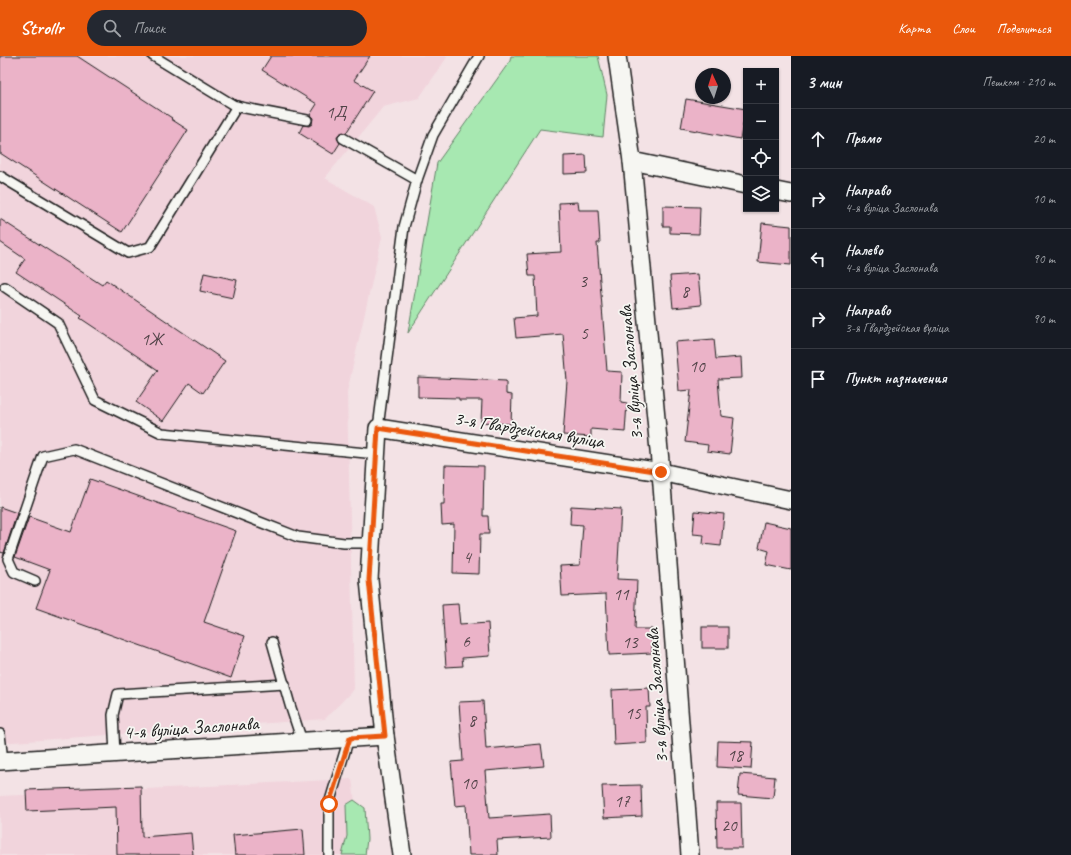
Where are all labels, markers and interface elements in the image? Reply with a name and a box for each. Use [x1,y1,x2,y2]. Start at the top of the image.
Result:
search box [87,10,367,46]
text: Strollr [20,16,63,40]
icon: search [101,17,123,39]
text: Поиск [133,19,165,38]
text: Карта [898,20,930,37]
text: Слои [952,20,975,37]
text: Поделиться [997,20,1051,37]
north arrow [695,68,731,104]
map controls [743,68,779,212]
button: + [743,68,779,104]
text: 3 мин [807,72,842,93]
text: Пешком · 210 m [982,74,1055,90]
house number: 1Д [326,102,348,123]
button: − [743,104,779,140]
icon: ahead [807,128,829,150]
text: Прямо [845,129,881,148]
text: 20 m [1033,131,1055,147]
button: locate [743,140,779,176]
button: layers [743,176,779,212]
text: Направо [845,181,891,200]
icon: right [807,188,829,210]
text: 10 m [1033,191,1055,207]
text: 4-я вуліца Заслонава [845,200,937,216]
text: Налево [845,241,883,260]
icon: left [807,248,829,270]
text: 90 m [1033,251,1055,267]
text: 4-я вуліца Заслонава [845,260,937,276]
house number: 3 [579,271,588,292]
house number: 8 [681,281,691,302]
text: Направо [845,301,891,320]
street label: 3-я вуліца Заслонава [613,303,649,441]
icon: right [807,308,829,330]
text: 90 m [1033,311,1055,327]
text: 3-я Гвардзейская вуліца [845,320,949,336]
house number: 5 [580,323,589,344]
house number: 1Ж [141,329,165,350]
house number: 10 [689,356,706,377]
icon: arrive [807,368,829,390]
text: Пункт назначения [845,369,947,388]
street label: 3-я Гвардзейская вуліца [452,406,607,454]
route end [652,463,670,481]
house number: 4 [463,547,473,568]
house number: 11 [613,584,630,605]
street label: 3-я вуліца Заслонава [640,626,674,764]
house number: 6 [462,631,471,652]
house number: 13 [622,632,639,653]
house number: 15 [625,703,642,724]
house number: 8 [468,710,478,731]
street label: 4-я вуліца Заслонава [123,711,261,745]
house number: 18 [727,745,745,766]
house number: 10 [461,773,478,794]
house number: 17 [614,791,631,812]
route start [320,795,338,813]
house number: 20 [721,815,738,836]

